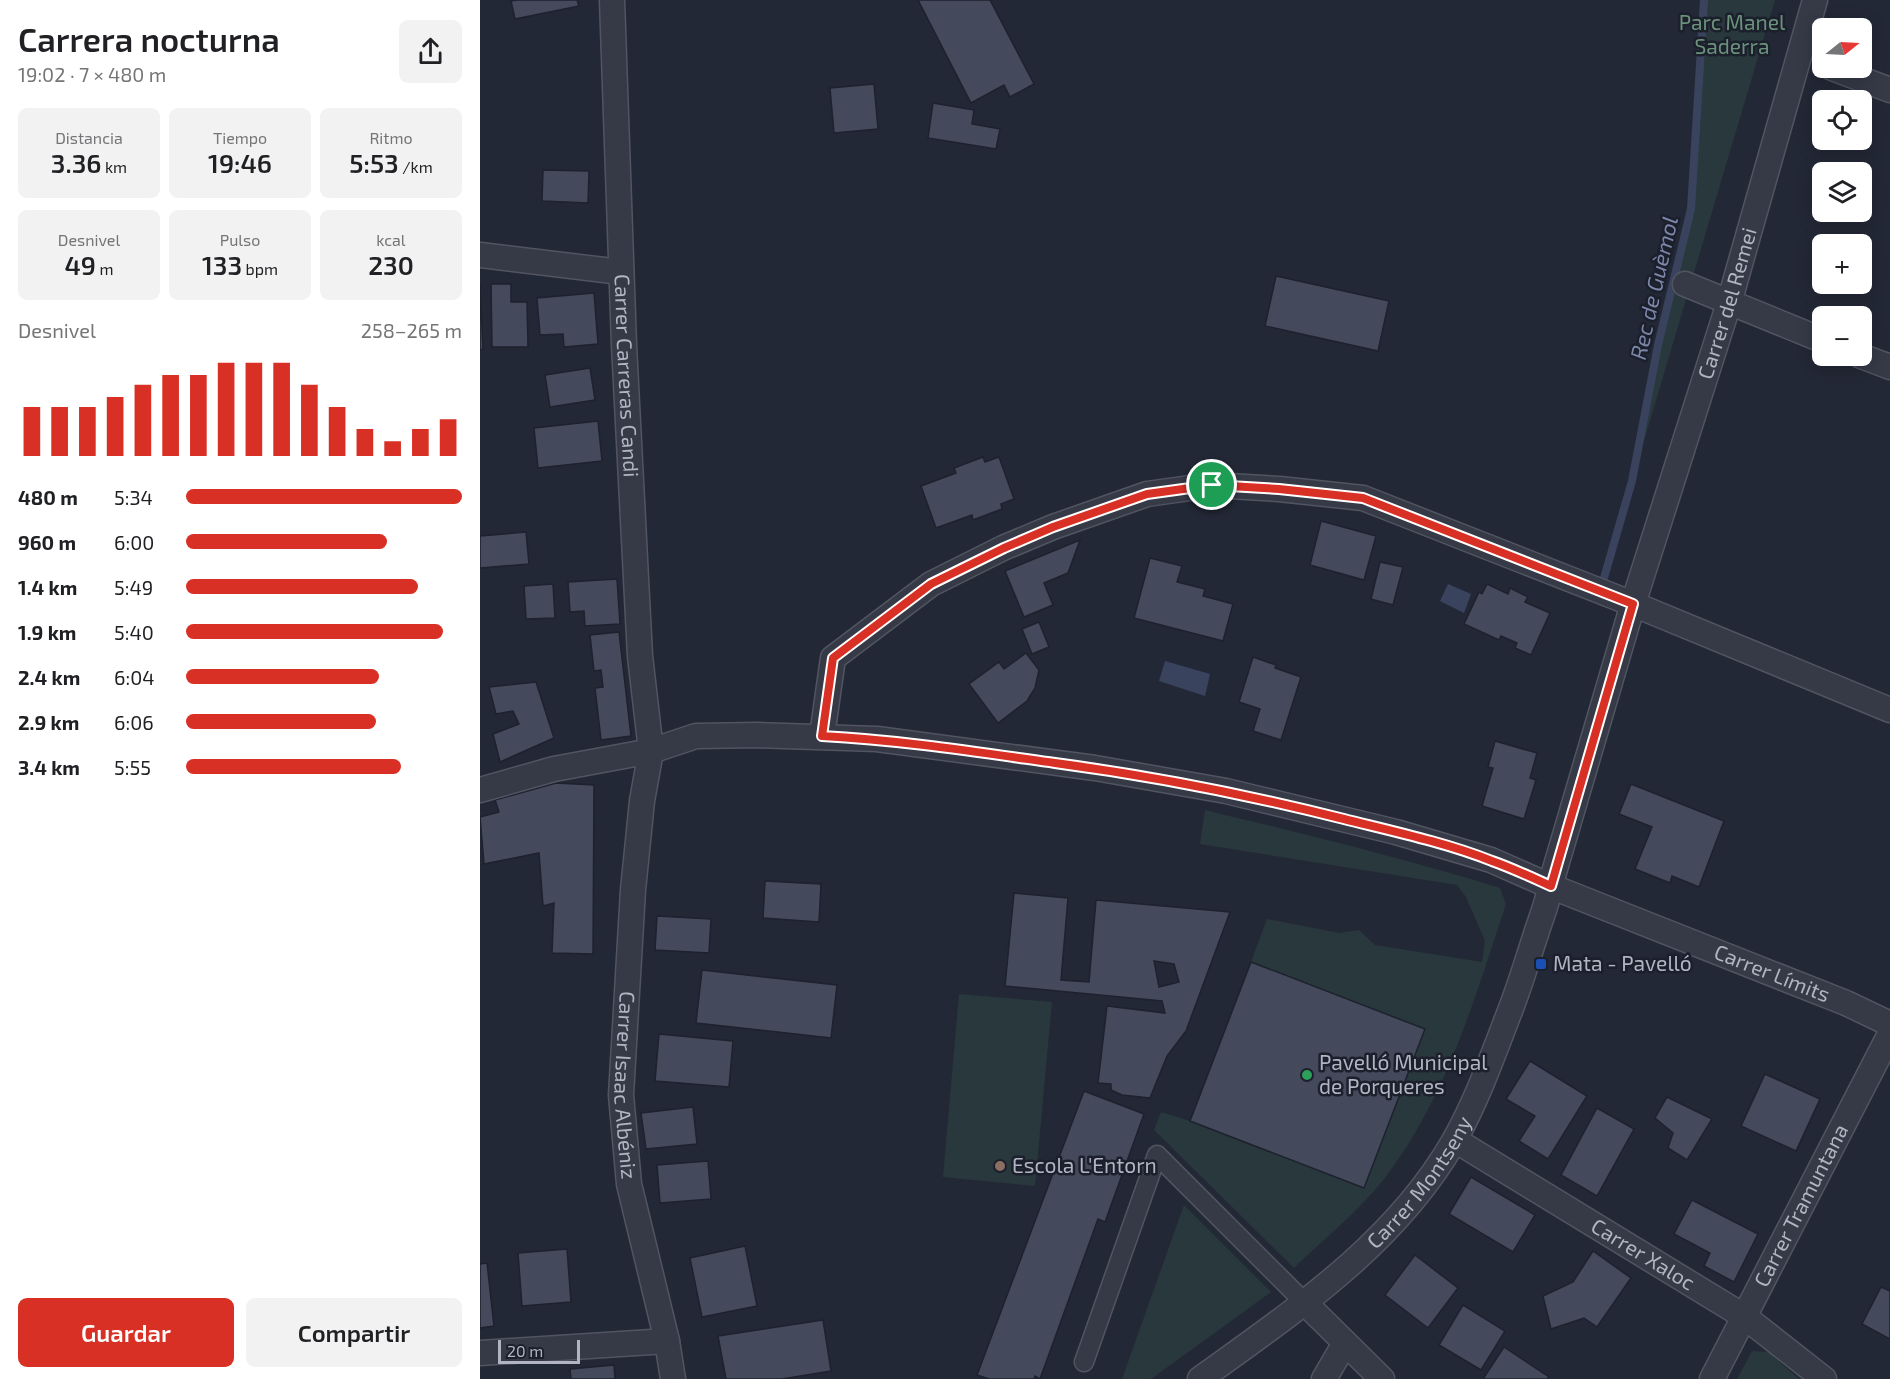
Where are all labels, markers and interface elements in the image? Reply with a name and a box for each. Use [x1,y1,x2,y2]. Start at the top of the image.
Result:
park label: Parc Manel Saderra [1679,9,1786,58]
north arrow [1812,18,1872,78]
map controls [1812,18,1872,366]
text: Carrera nocturna [18,19,280,59]
button: share [399,20,462,83]
text: 19:02 · 7 × 480 m [18,62,166,86]
button: locate [1812,90,1872,150]
text: Distancia [55,128,123,147]
text: Tiempo [213,128,267,147]
text: Ritmo [369,128,413,147]
text: 3.36 [51,147,101,178]
text: 19:46 [208,147,272,178]
text: 5:53 [349,147,399,178]
text: km [101,157,127,176]
text: /km [399,157,433,176]
button: layers [1812,162,1872,222]
water label: Rec de Guèmol [1624,214,1682,362]
street label: Carrer del Remei [1692,225,1761,382]
text: Desnivel [58,230,120,249]
text: Pulso [220,230,260,249]
text: kcal [376,230,406,249]
button: + [1812,234,1872,294]
text: 49 [64,249,96,280]
text: 133 [202,249,242,280]
text: 230 [368,249,414,280]
text: m [96,259,114,278]
text: bpm [242,259,278,278]
street label: Carrer Carreras Candi [611,273,645,478]
button: − [1812,306,1872,366]
text: Desnivel [18,318,96,342]
text: 258–265 m [361,318,462,342]
pin [1186,459,1237,510]
icon: arrive [1195,468,1228,501]
text: 480 m [18,485,78,509]
text: 5:34 [114,485,153,509]
text: 960 m [18,530,76,554]
text: 6:00 [114,530,154,554]
text: 1.4 km [18,575,77,599]
text: 5:49 [114,575,153,599]
text: 1.9 km [18,620,76,644]
text: 5:40 [114,620,154,644]
text: 2.4 km [18,665,80,689]
text: 6:04 [114,665,155,689]
text: 2.9 km [18,710,79,734]
text: 6:06 [114,710,154,734]
text: 3.4 km [18,755,80,779]
text: 5:55 [114,755,151,779]
street label: Carrer Límits [1711,938,1834,1006]
place label: Mata - Pavelló [1553,950,1692,975]
marker: Mata - Pavelló [1534,957,1548,971]
street label: Carrer Isaac Albéniz [610,990,642,1180]
place label: Pavelló Municipal de Porqueres [1319,1049,1488,1098]
marker: Pavelló Municipal de Porqueres [1300,1068,1314,1082]
street label: Carrer Montseny [1361,1112,1476,1253]
street label: Carrer Tramuntana [1748,1119,1852,1291]
place label: Escola L'Entorn [1012,1152,1157,1177]
marker: Escola L'Entorn [993,1159,1007,1173]
street label: Carrer Xaloc [1587,1212,1700,1294]
button: Guardar [18,1298,234,1367]
button: Compartir [246,1298,462,1367]
scale bar [498,1337,580,1364]
text: 20 m [507,1341,543,1360]

